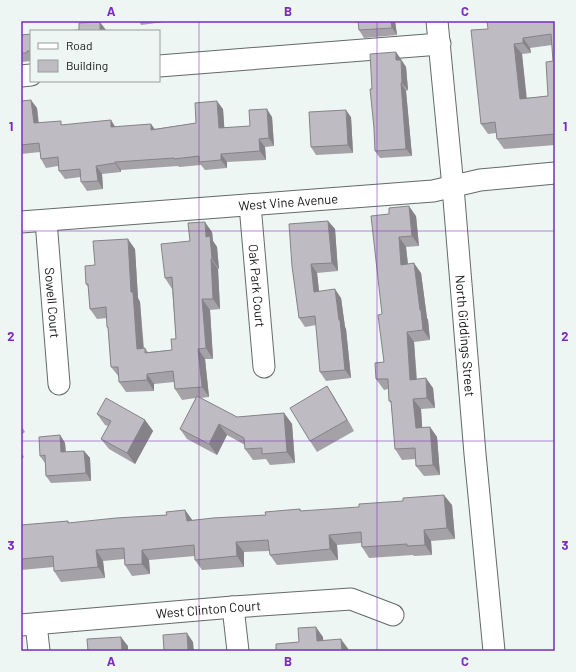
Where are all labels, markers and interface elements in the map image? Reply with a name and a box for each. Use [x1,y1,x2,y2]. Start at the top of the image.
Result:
text: A [107,3,116,19]
text: B [284,3,292,19]
text: C [461,3,469,19]
legend [30,30,160,82]
text: Road [66,38,93,52]
text: Building [66,58,108,72]
text: 1 [9,118,13,134]
text: 1 [563,118,567,134]
street label: West Vine Avenue [238,190,339,214]
street label: Oak Park Court [245,243,269,328]
street label: Sowell Court [42,267,63,339]
street label: North Giddings Street [452,274,478,397]
text: 2 [7,328,15,344]
text: 2 [561,328,569,344]
text: 3 [7,537,15,553]
text: 3 [561,537,569,553]
street label: West Clinton Court [155,597,261,622]
text: A [107,653,116,669]
text: B [284,653,292,669]
text: C [461,653,469,669]

